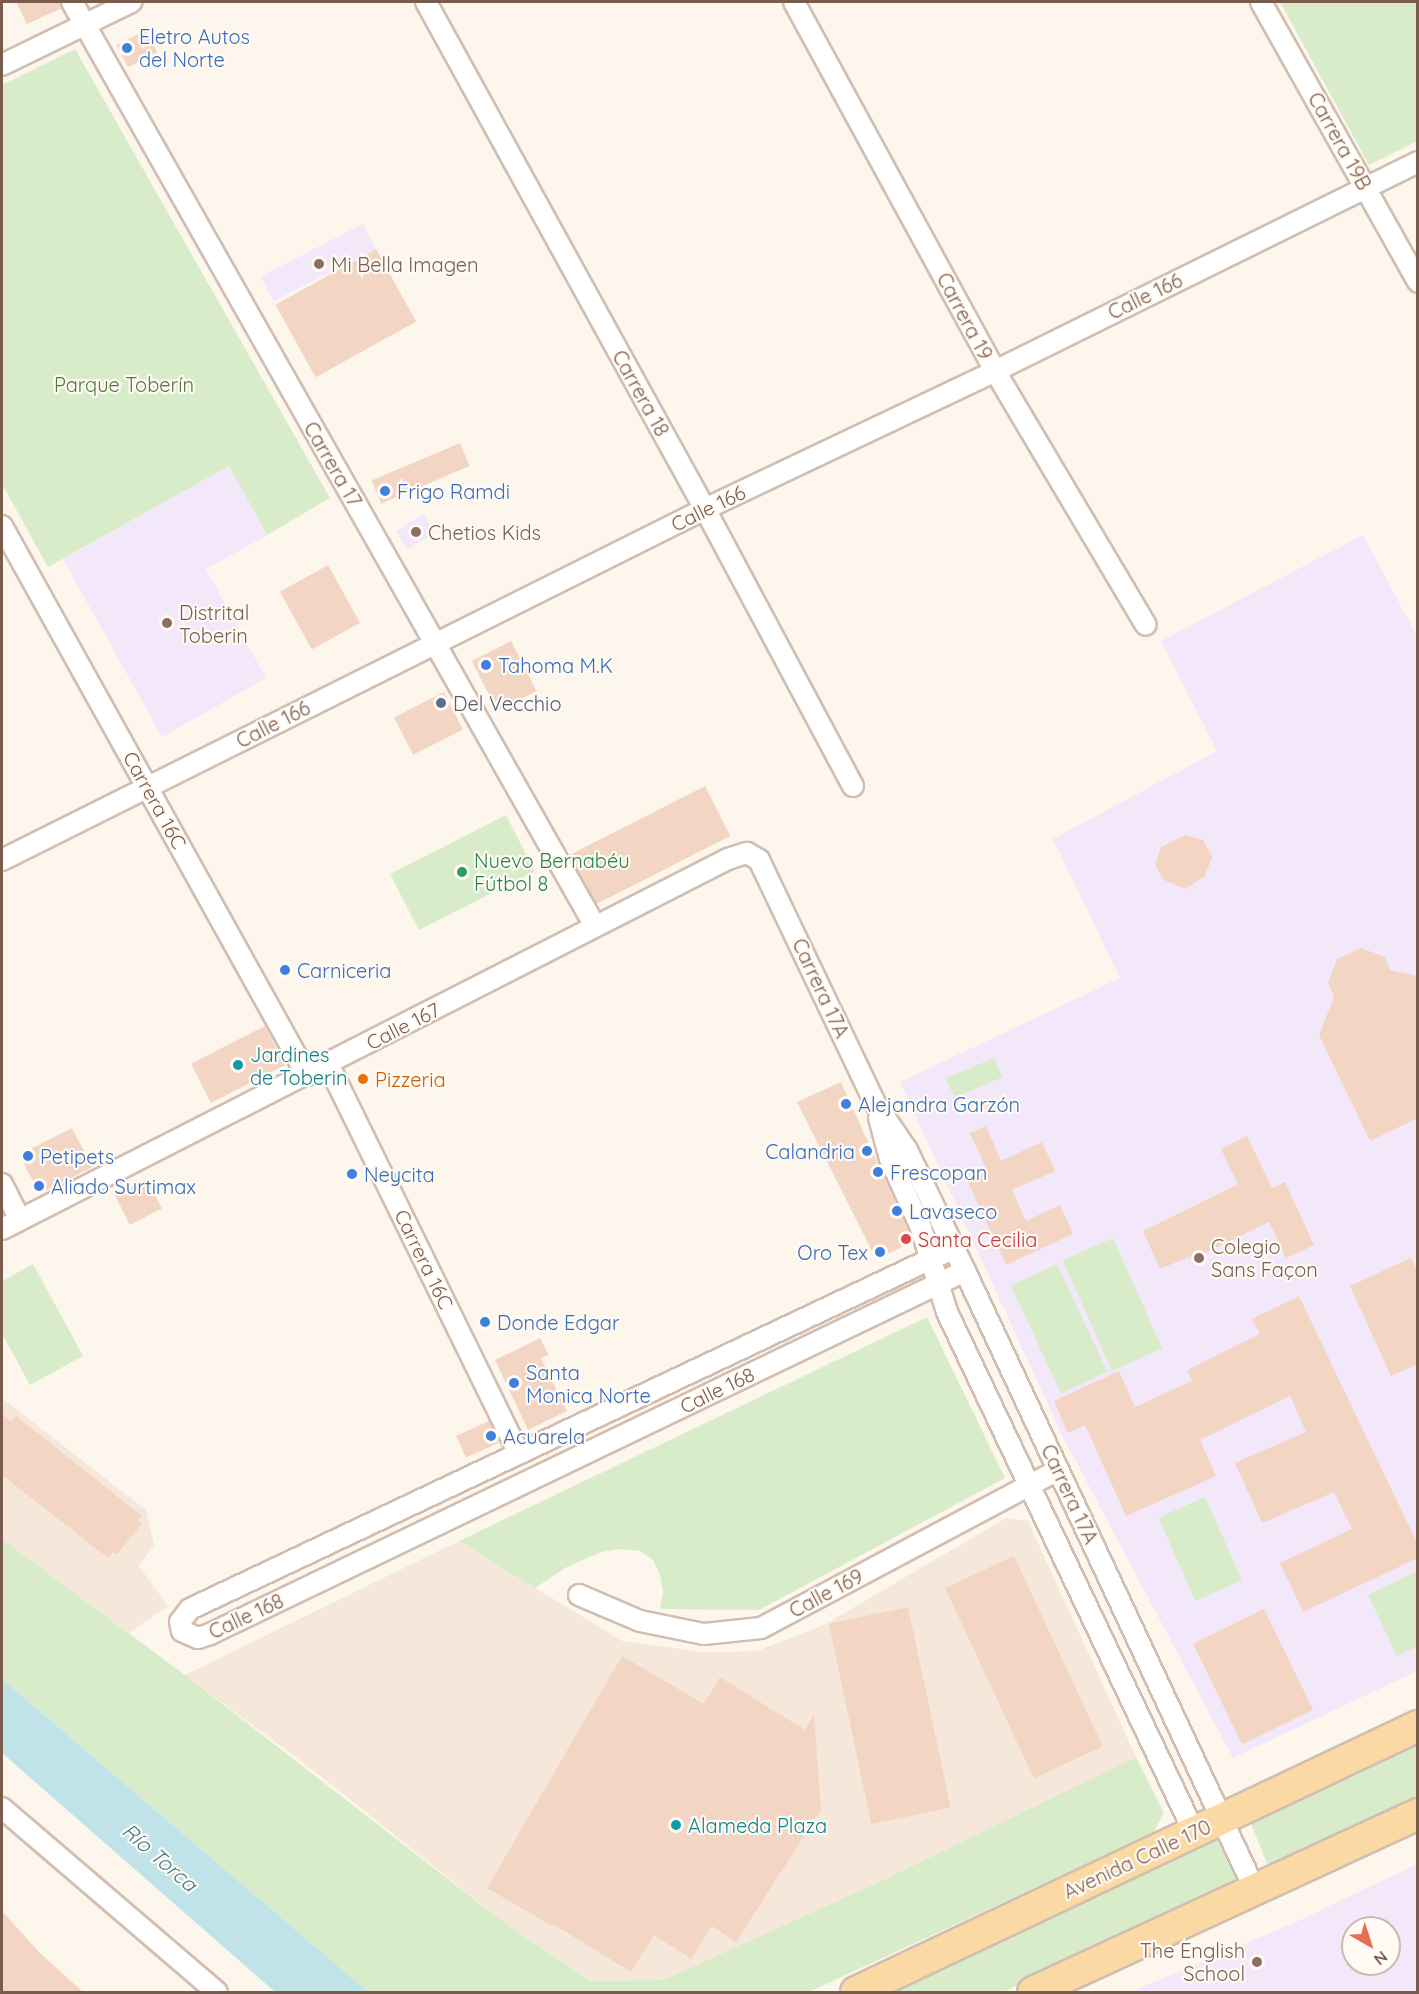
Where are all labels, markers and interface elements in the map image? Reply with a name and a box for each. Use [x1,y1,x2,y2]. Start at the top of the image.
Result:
place label: Eletro Autos del Norte [139,24,250,71]
marker: Eletro Autos del Norte [120,41,134,55]
street label: Carrera 19B [1303,88,1377,194]
place label: Mi Bella Imagen [331,252,479,276]
marker: Mi Bella Imagen [312,257,326,271]
street label: Carrera 19 [932,268,998,364]
street label: Calle 166 [1104,268,1186,324]
street label: Carrera 18 [608,346,674,440]
park label: Parque Toberín [54,372,194,396]
street label: Carrera 17 [299,417,367,511]
place label: Frigo Ramdi [397,479,510,503]
street label: Calle 166 [667,480,749,536]
marker: Frigo Ramdi [378,484,392,498]
place label: Chetios Kids [428,520,541,544]
marker: Chetios Kids [409,525,423,539]
place label: Distrital Toberin [179,600,249,647]
marker: Distrital Toberin [160,616,174,630]
place label: Tahoma M.K [498,653,613,677]
marker: Tahoma M.K [479,658,493,672]
place label: Del Vecchio [453,691,561,715]
street label: Calle 166 [232,695,314,753]
marker: Del Vecchio [434,696,448,710]
street label: Carrera 16C [118,747,192,853]
place label: Nuevo Bernabéu Fútbol 8 [474,849,630,896]
marker: Nuevo Bernabéu Fútbol 8 [455,865,469,879]
street label: Carrera 17A [787,934,855,1042]
place label: Carniceria [297,958,391,982]
marker: Carniceria [278,963,292,977]
street label: Calle 167 [362,997,444,1055]
place label: Jardines de Toberin [250,1042,348,1089]
marker: Jardines de Toberin [231,1058,245,1072]
place label: Pizzeria [375,1067,446,1091]
marker: Pizzeria [356,1072,370,1086]
place label: Alejandra Garzón [858,1092,1020,1116]
marker: Alejandra Garzón [839,1097,853,1111]
place label: Calandria [765,1139,855,1163]
place label: Petipets [40,1144,114,1168]
marker: Calandria [860,1144,874,1158]
marker: Petipets [21,1149,35,1163]
place label: Frescopan [890,1160,987,1184]
place label: Neycita [364,1162,435,1186]
marker: Frescopan [871,1165,885,1179]
marker: Neycita [345,1167,359,1181]
place label: Aliado Surtimax [51,1174,196,1198]
marker: Aliado Surtimax [32,1179,46,1193]
place label: Lavaseco [909,1199,997,1223]
marker: Lavaseco [890,1204,904,1218]
street label: Carrera 16C [390,1205,458,1313]
place label: Santa Cecilia [918,1227,1037,1251]
marker: Santa Cecilia [899,1232,913,1246]
place label: Colegio Sans Façon [1211,1234,1318,1281]
place label: Oro Tex [797,1240,868,1264]
marker: Oro Tex [873,1245,887,1259]
marker: Colegio Sans Façon [1192,1251,1206,1265]
place label: Donde Edgar [497,1310,620,1334]
marker: Donde Edgar [478,1315,492,1329]
place label: Santa Monica Norte [526,1360,651,1407]
street label: Calle 168 [676,1362,758,1418]
marker: Santa Monica Norte [507,1376,521,1390]
place label: Acuarela [503,1424,585,1448]
marker: Acuarela [484,1429,498,1443]
street label: Carrera 17A [1036,1440,1104,1548]
street label: Calle 169 [785,1564,867,1622]
street label: Calle 168 [205,1588,287,1644]
place label: Alameda Plaza [688,1813,827,1837]
street label: Avenida Calle 170 [1059,1814,1215,1904]
water label: Río Torca [117,1818,203,1896]
marker: Alameda Plaza [669,1818,683,1832]
north arrow [1341,1916,1401,1976]
place label: The English School [1140,1938,1245,1985]
text: N [1370,1947,1392,1970]
marker: The English School [1250,1955,1264,1969]

